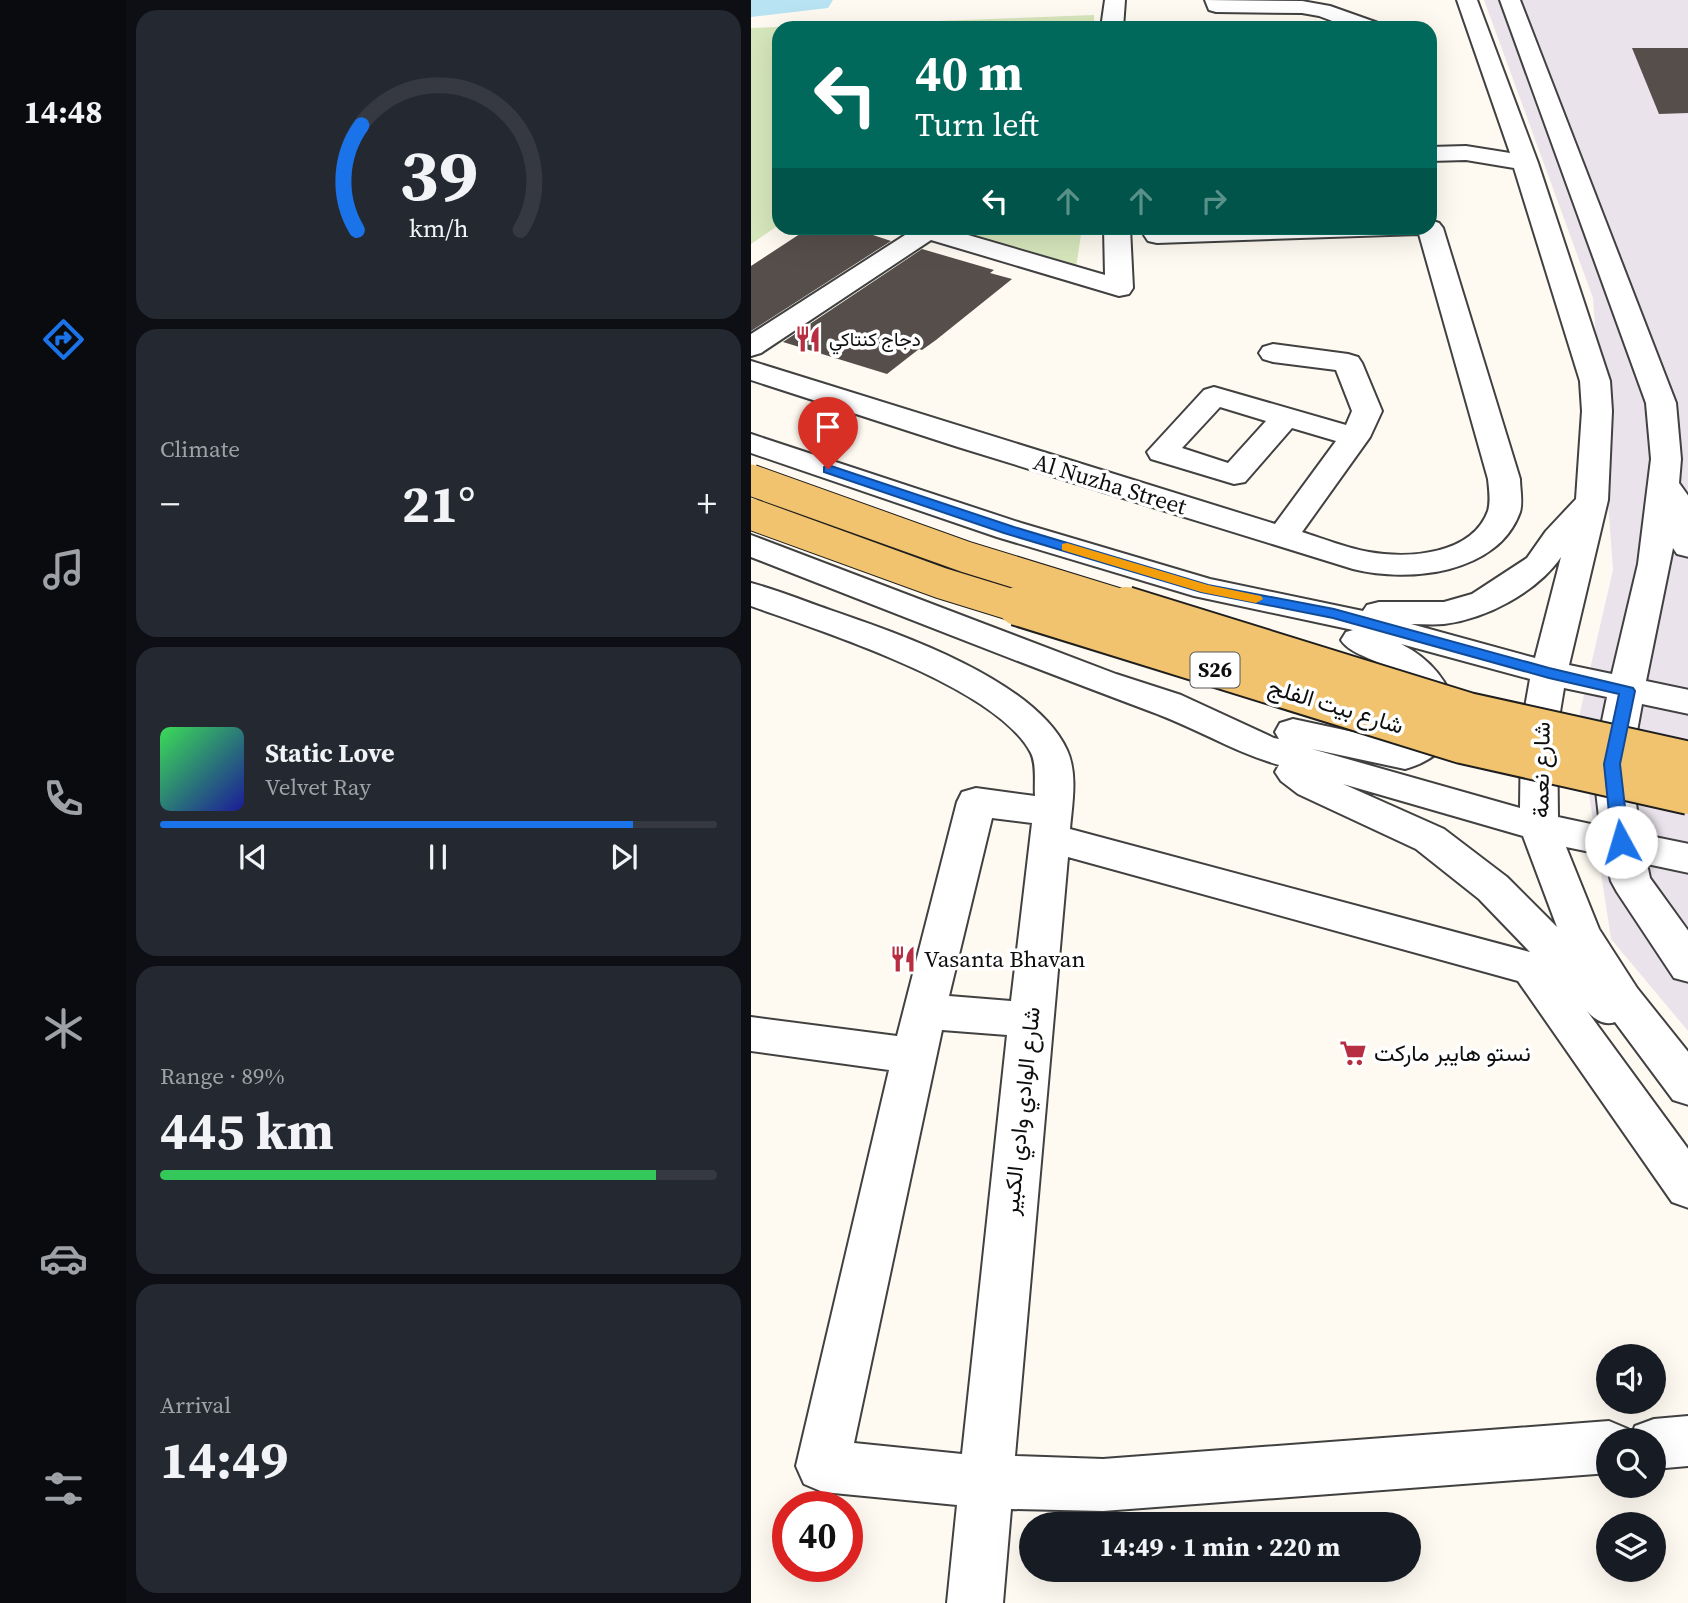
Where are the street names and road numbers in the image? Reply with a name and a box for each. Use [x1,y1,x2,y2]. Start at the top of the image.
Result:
street label: Al Nuzha Street [1030,446,1191,523]
road number: S26 [1191,652,1240,688]
street label: شارع بيت الفلج [1264,670,1408,742]
street label: شارع نعمة [1524,722,1558,818]
street label: شارع الوادي وادي الكبير [994,1005,1051,1218]

